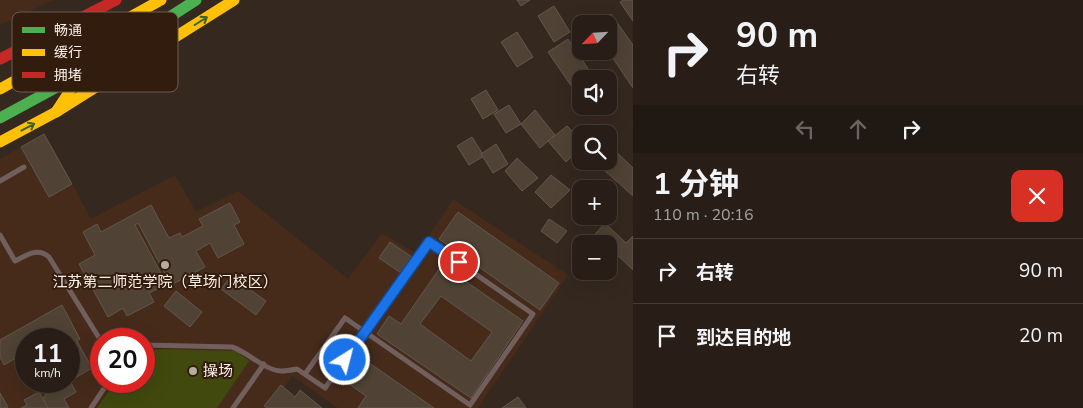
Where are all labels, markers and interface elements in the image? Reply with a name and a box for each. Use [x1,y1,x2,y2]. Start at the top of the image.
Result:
legend [12,12,178,92]
text: 90 m [736,12,818,59]
north arrow [572,15,618,60]
map controls [572,15,617,280]
one-way arrow [193,16,207,26]
icon: right [653,20,718,85]
text: 畅通 [54,21,82,40]
text: 缓行 [54,43,82,62]
text: 右转 [736,61,780,91]
text: 拥堵 [54,66,82,85]
button: sound [572,70,617,115]
icon: left [791,115,819,143]
icon: ahead [844,115,872,143]
icon: right [897,115,925,143]
one-way arrow [20,122,35,132]
button: search [572,125,617,170]
text: 1 分钟 [653,164,739,205]
button: close [1011,170,1063,222]
button: + [572,180,617,225]
text: 110 m · 20:16 [653,204,754,226]
button: − [572,235,617,280]
pin [438,241,480,283]
icon: arrive [445,248,473,276]
icon: right [653,257,681,285]
text: 90 m [1019,258,1063,284]
marker: 江苏第二师范学院（草场门校区） [159,259,171,271]
text: 右转 [696,260,734,286]
place label: 江苏第二师范学院（草场门校区） [52,272,278,292]
icon: arrive [653,322,681,350]
text: 20 m [1019,323,1063,349]
text: 到达目的地 [696,325,791,351]
speed limit sign: 20 [90,328,155,393]
position arrow [318,333,370,385]
text: 11 [32,337,63,371]
place label: 操场 [203,361,233,381]
text: km/h [34,365,61,381]
marker: 操场 [187,365,199,377]

